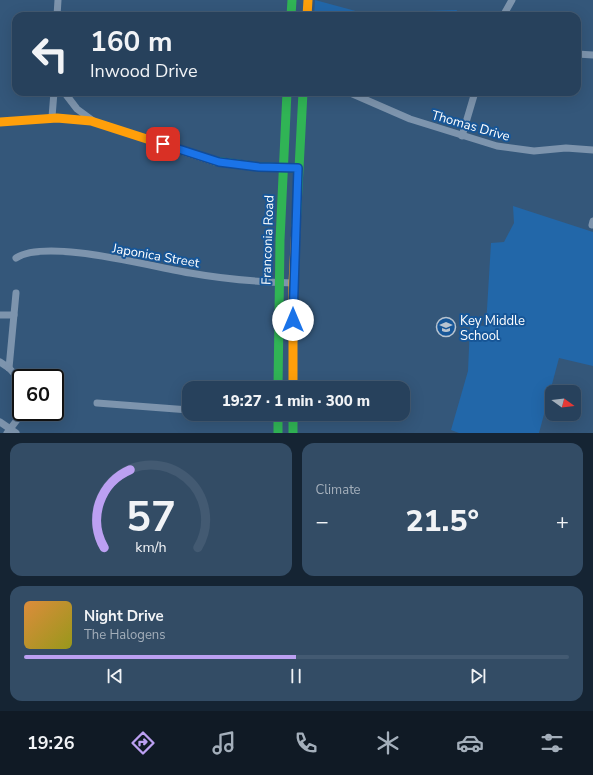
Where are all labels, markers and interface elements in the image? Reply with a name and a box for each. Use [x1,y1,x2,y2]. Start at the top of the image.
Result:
text: 160 m [90,23,173,61]
icon: left [24,28,76,80]
text: Inwood Drive [90,59,198,83]
street label: Thomas Drive [429,106,512,146]
pin [146,127,180,161]
icon: arrive [152,133,174,155]
street label: Franconia Road [257,195,279,285]
street label: Japonica Street [110,239,201,273]
position arrow [272,299,314,341]
place label: Key Middle School [460,312,525,345]
school or university icon: Key Middle School [435,316,457,338]
speed limit sign: 60 [12,369,64,421]
north arrow [545,385,581,421]
map controls [545,385,581,421]
text: 19:27 · 1 min · 300 m [222,391,370,411]
text: Climate [316,481,361,499]
text: 57 [126,488,176,545]
text: 21.5° [406,501,479,542]
text: − [316,507,329,537]
text: + [556,507,569,537]
text: km/h [135,537,166,556]
text: Night Drive [84,606,164,626]
text: The Halogens [84,626,165,644]
icon: previous [104,665,126,687]
icon: pause [285,665,307,687]
icon: next [467,665,489,687]
icon: directions [129,729,157,757]
icon: music [210,729,238,757]
icon: phone [292,729,320,757]
icon: climate [374,729,402,757]
icon: car [456,729,484,757]
icon: filters [538,729,566,757]
text: 19:26 [27,731,75,755]

